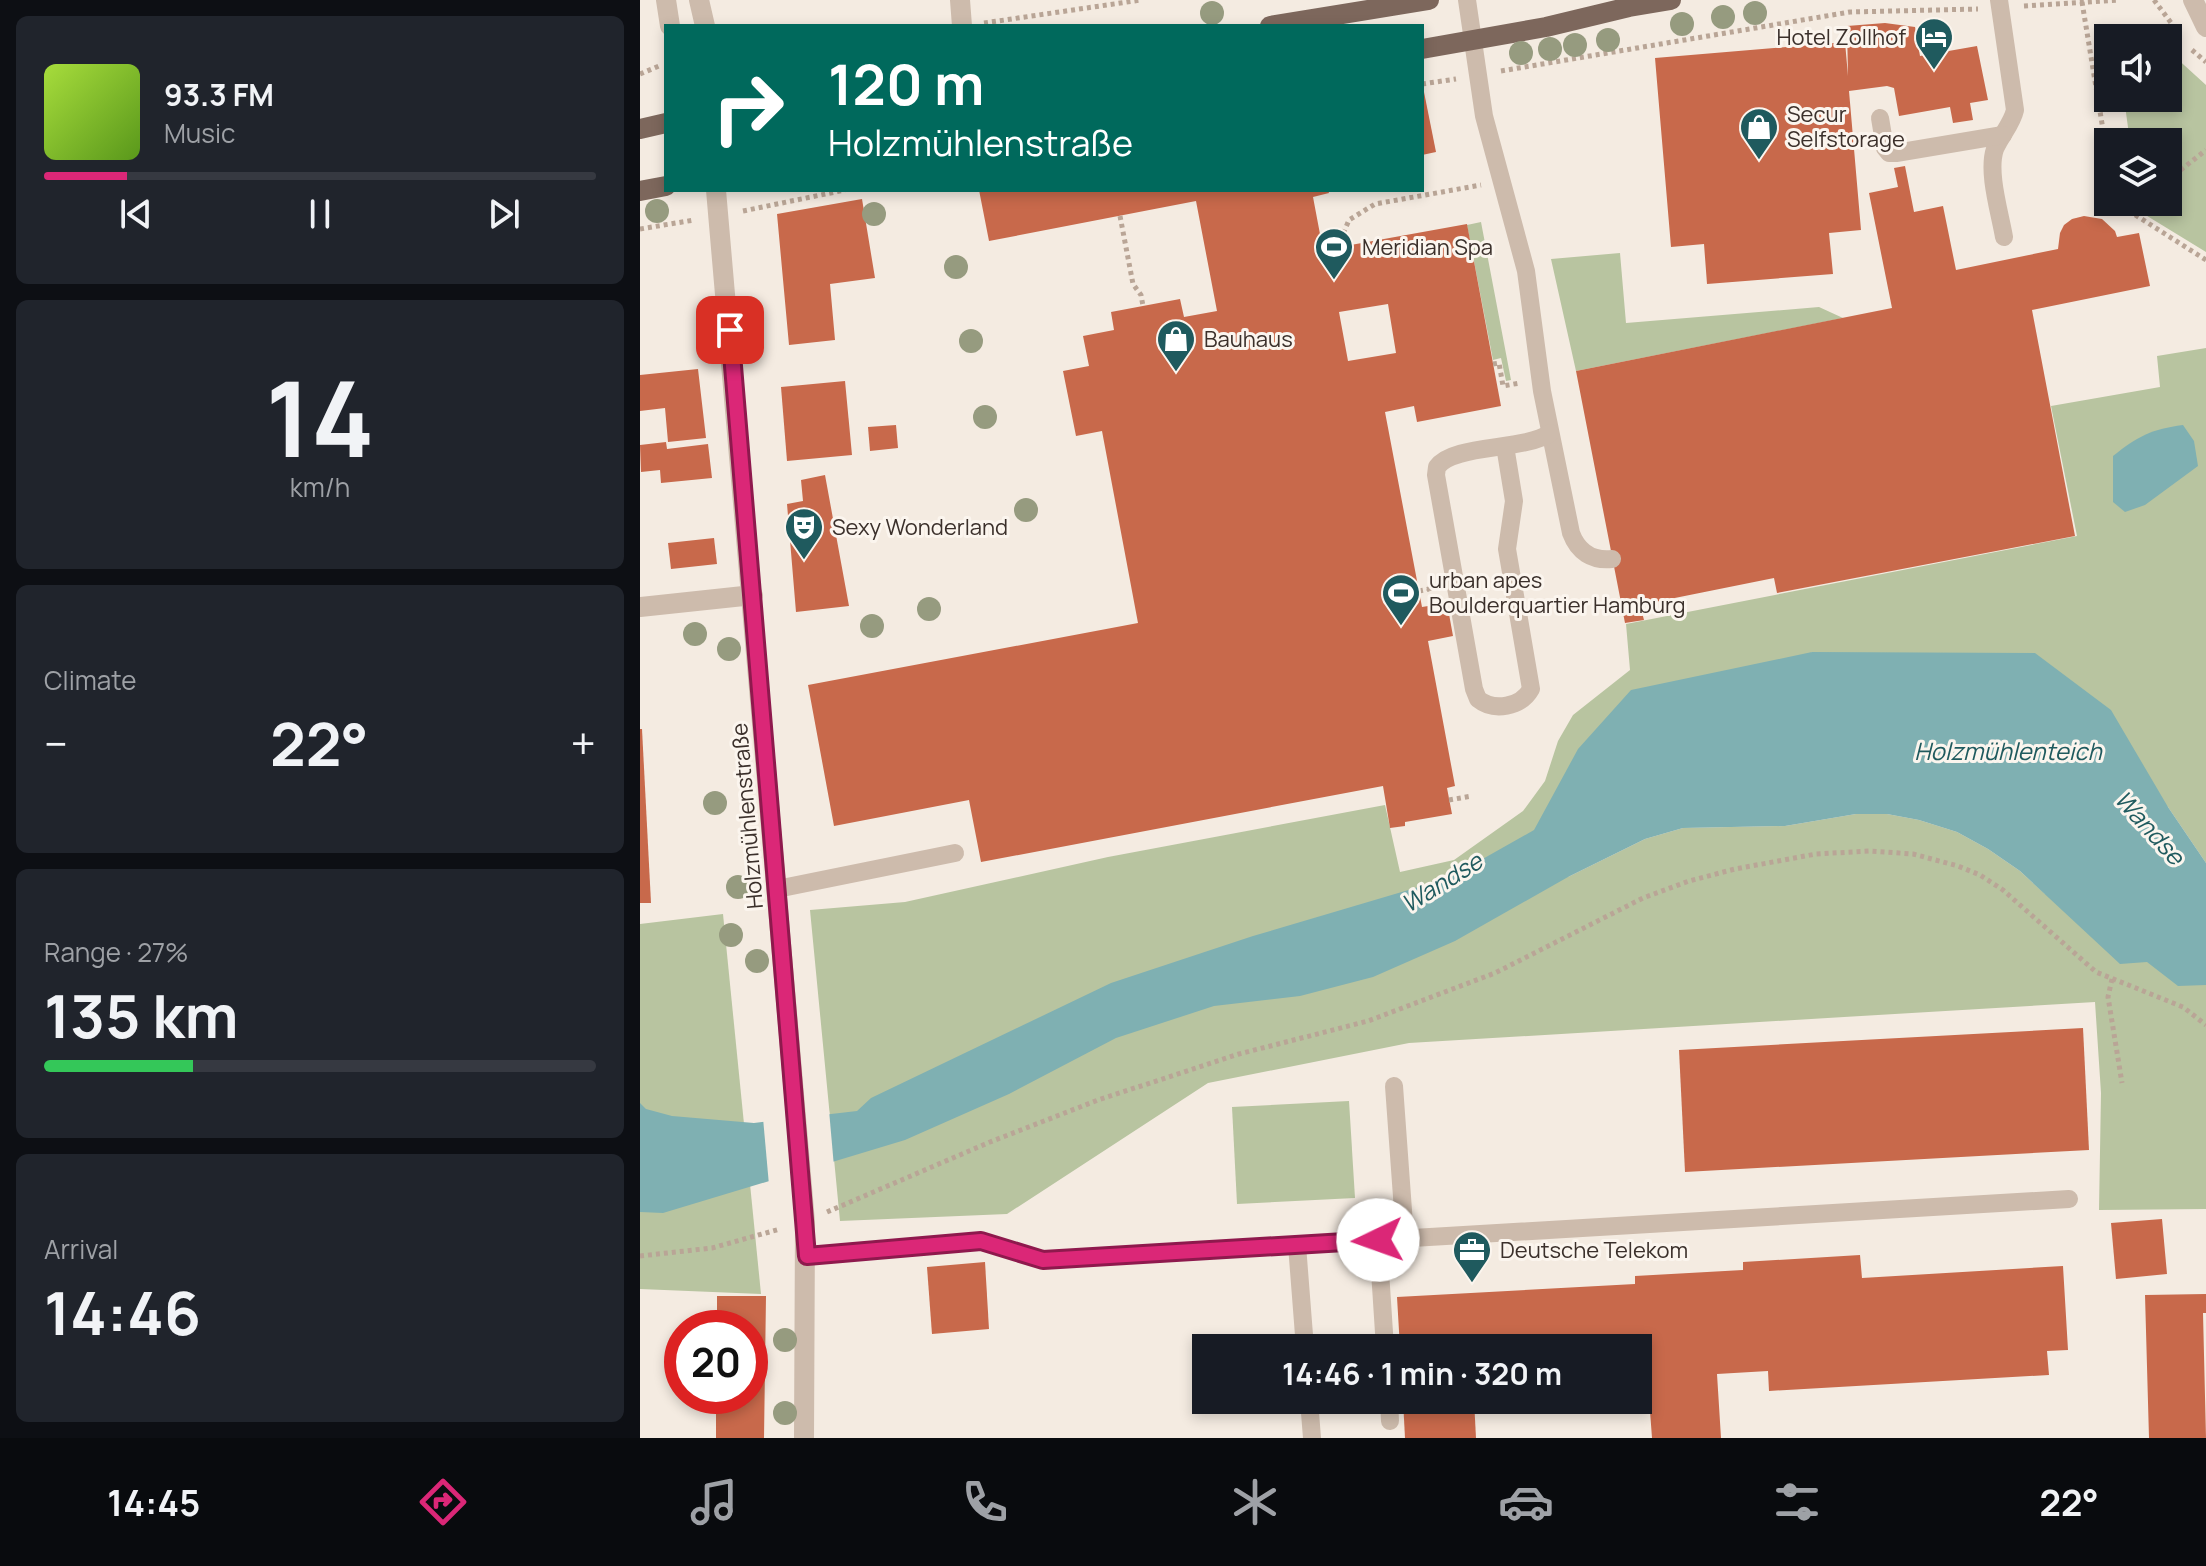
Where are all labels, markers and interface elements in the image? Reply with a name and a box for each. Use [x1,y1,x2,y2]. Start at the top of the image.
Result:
hotel icon: Hotel Zollhof [1913,16,1955,71]
place label: Hotel Zollhof [1776,22,1906,52]
map controls [2094,24,2182,216]
button: sound [2094,24,2182,112]
text: 120 m [828,45,984,122]
icon: right [696,56,800,160]
text: 93.3 FM [164,74,274,115]
place label: Secur Selfstorage [1787,99,1905,154]
shop icon: Secur Selfstorage [1738,106,1780,161]
text: Music [164,115,235,151]
text: Holzmühlenstraße [828,118,1133,167]
button: layers [2094,128,2182,216]
icon: previous [114,192,158,236]
icon: pause [298,192,342,236]
icon: next [482,192,526,236]
sports icon: Meridian Spa [1313,226,1355,281]
place label: Meridian Spa [1362,232,1493,262]
pin [696,296,764,364]
icon: arrive [708,308,752,352]
shop icon: Bauhaus [1155,318,1197,373]
place label: Bauhaus [1204,324,1293,354]
text: 14 [266,346,374,488]
text: km/h [290,469,350,505]
theatre icon: Sexy Wonderland [783,506,825,561]
place label: Sexy Wonderland [832,512,1008,542]
place label: urban apes Boulderquartier Hamburg [1429,565,1685,620]
sports icon: urban apes Boulderquartier Hamburg [1380,572,1422,627]
text: Climate [44,662,136,698]
text: 22° [270,702,368,784]
text: − [44,713,68,773]
text: + [571,713,596,773]
street label: Holzmühlenstraße [724,722,770,910]
water label: Holzmühlenteich [1914,734,2103,767]
water label: Wandse [2108,783,2194,873]
water label: Wandse [1394,843,1490,919]
text: Range · 27% [44,934,188,970]
text: 135 km [44,974,239,1056]
position arrow [1336,1198,1420,1282]
office icon: Deutsche Telekom [1451,1229,1493,1284]
text: Arrival [44,1231,118,1267]
place label: Deutsche Telekom [1500,1235,1688,1265]
text: 14:46 [44,1271,201,1353]
speed limit sign: 20 [664,1310,768,1414]
text: 14:46 · 1 min · 320 m [1282,1353,1562,1394]
icon: directions [415,1474,471,1530]
icon: music [686,1474,742,1530]
icon: phone [957,1474,1013,1530]
icon: climate [1227,1474,1283,1530]
icon: car [1498,1474,1554,1530]
icon: filters [1769,1474,1825,1530]
text: 14:45 [107,1478,200,1527]
text: 22° [2040,1478,2099,1527]

